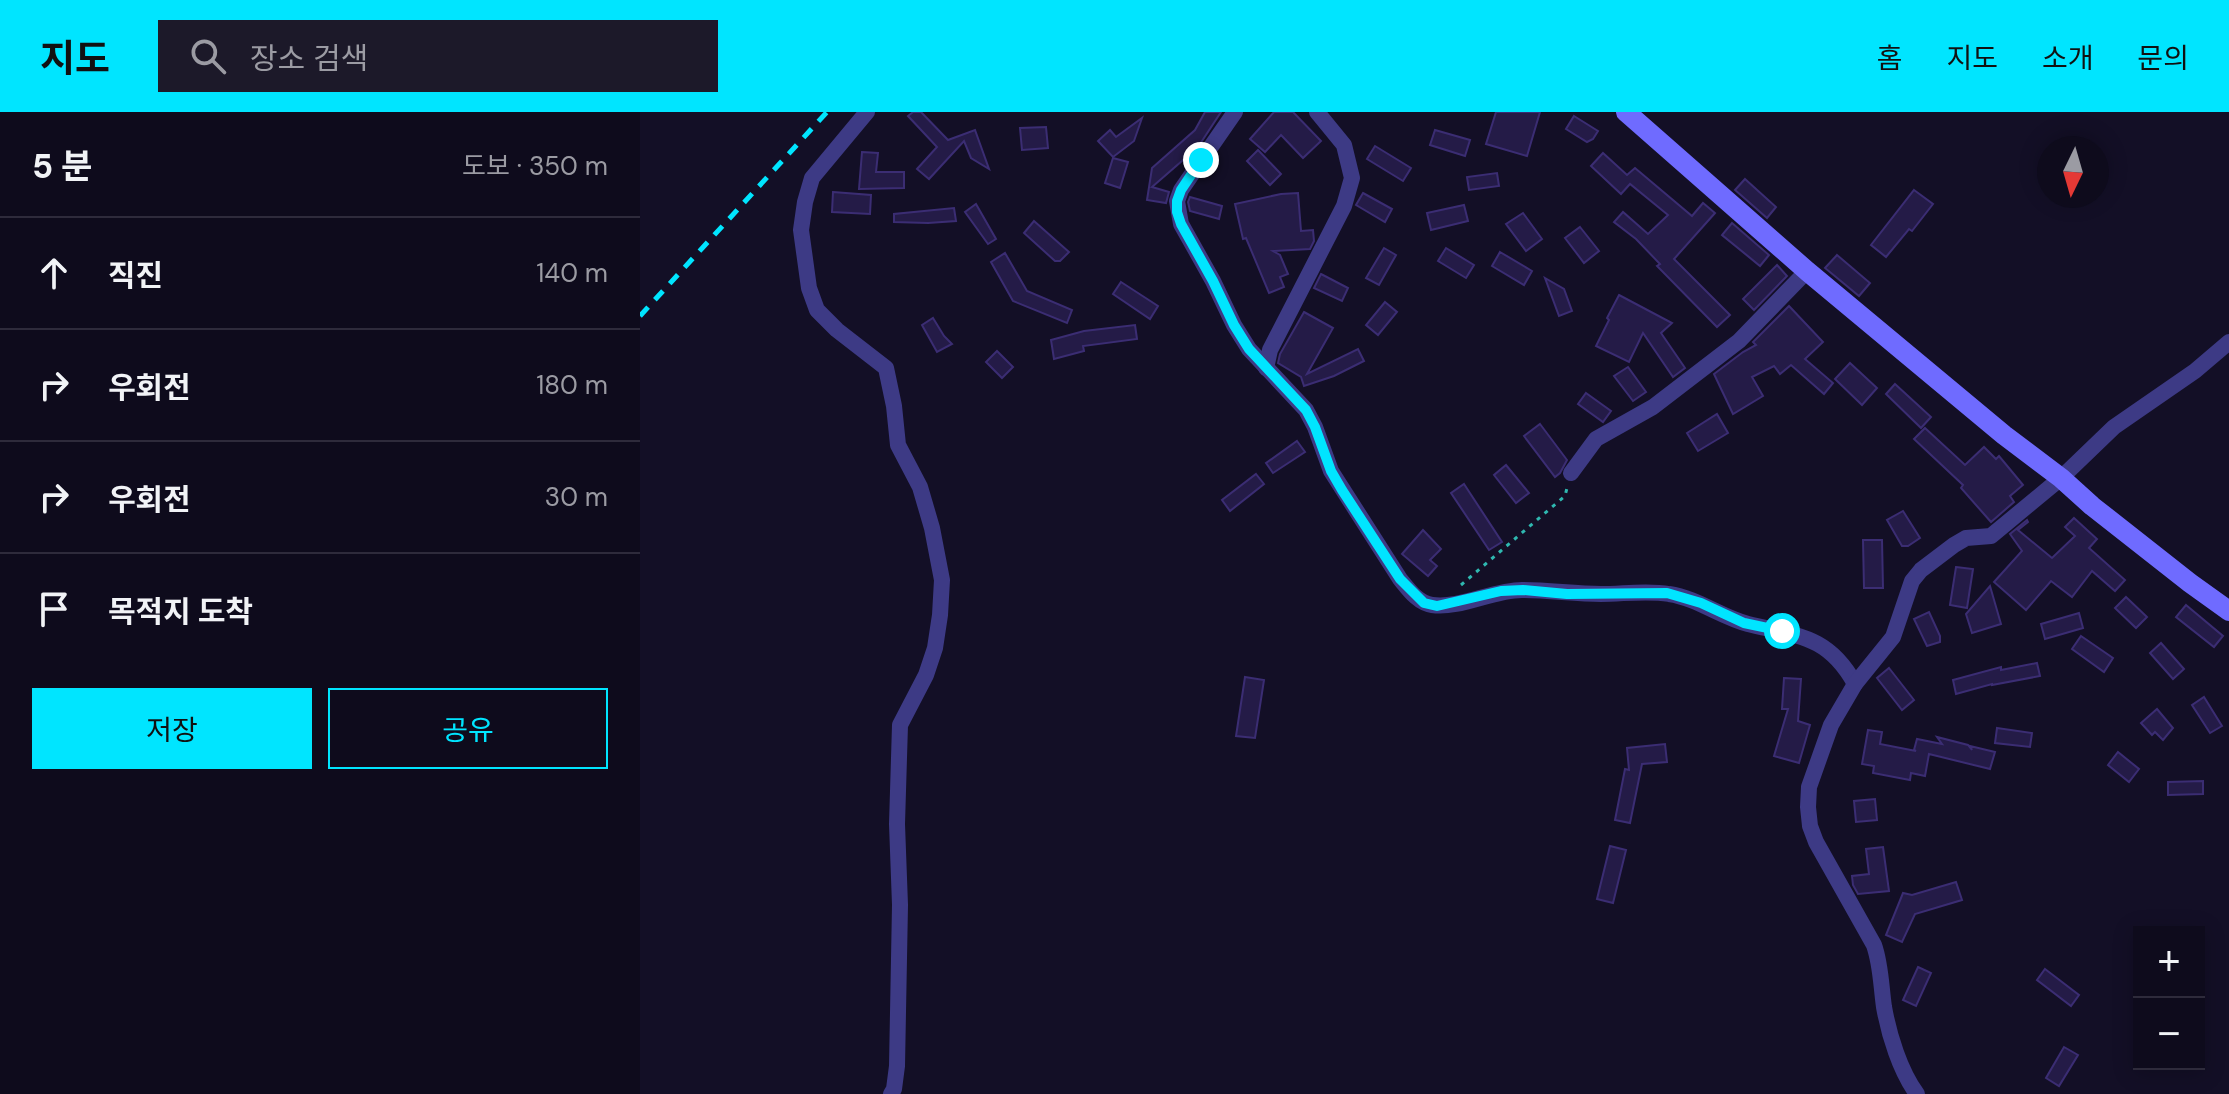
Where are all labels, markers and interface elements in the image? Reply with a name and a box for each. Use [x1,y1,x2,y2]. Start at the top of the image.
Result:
search box [158,20,718,92]
text: 지도 [40,34,110,84]
icon: search [186,34,230,78]
text: 장소 검색 [250,39,368,78]
text: 홈 [1877,40,1902,77]
text: 지도 [1946,40,1998,77]
text: 소개 [2042,40,2093,77]
text: 문의 [2137,40,2189,77]
north arrow [2037,136,2109,208]
route end [1183,142,1219,178]
text: 5 분 [32,144,92,189]
text: 도보 · 350 m [462,149,608,183]
icon: ahead [32,251,76,295]
text: 직진 [108,256,163,295]
text: 140 m [536,256,608,290]
icon: right [32,363,76,407]
text: 우회전 [108,368,191,407]
text: 180 m [536,368,608,402]
icon: right [32,475,76,519]
text: 우회전 [108,480,191,519]
text: 30 m [545,480,608,514]
icon: arrive [32,587,76,631]
text: 목적지 도착 [108,592,253,631]
route start [1764,613,1800,649]
button: 저장 [32,688,312,769]
button: 공유 [328,688,608,769]
map controls [2133,926,2205,1070]
button: + [2133,926,2205,998]
button: − [2133,998,2205,1070]

